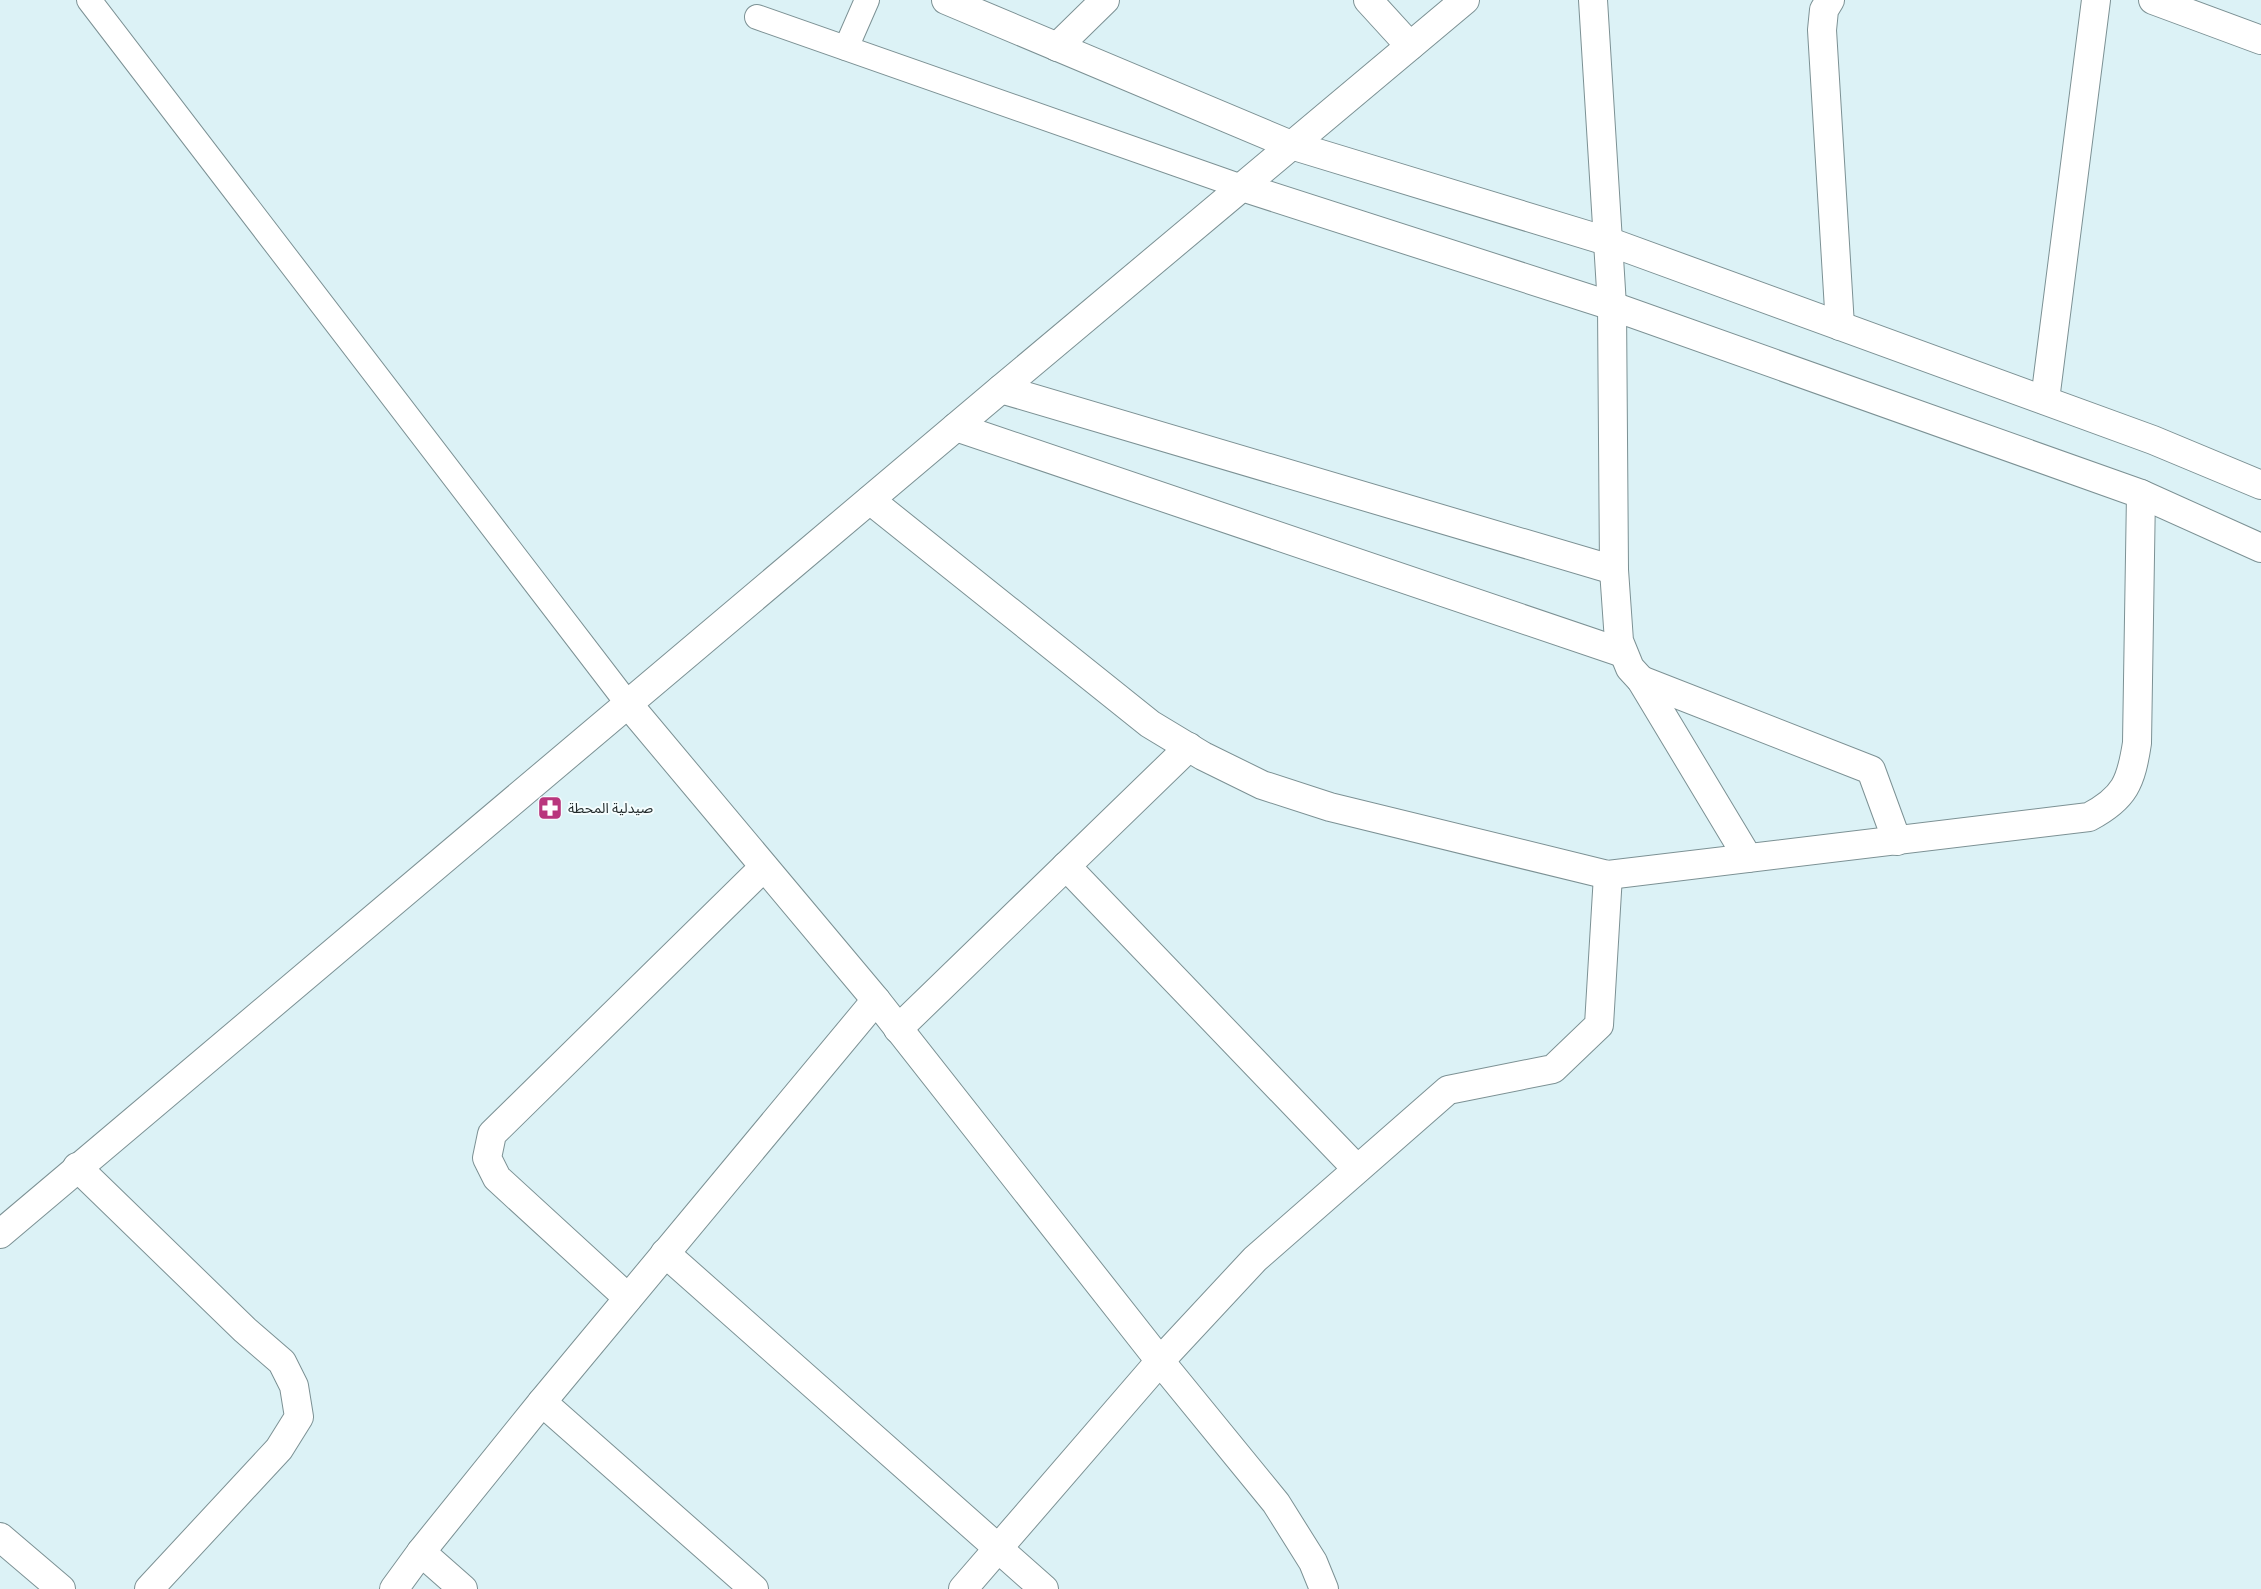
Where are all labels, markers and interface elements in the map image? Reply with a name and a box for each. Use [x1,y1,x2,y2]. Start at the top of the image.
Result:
pharmacy icon: صيدلية المحطة [537,795,563,821]
place label: صيدلية المحطة [568,799,653,817]

